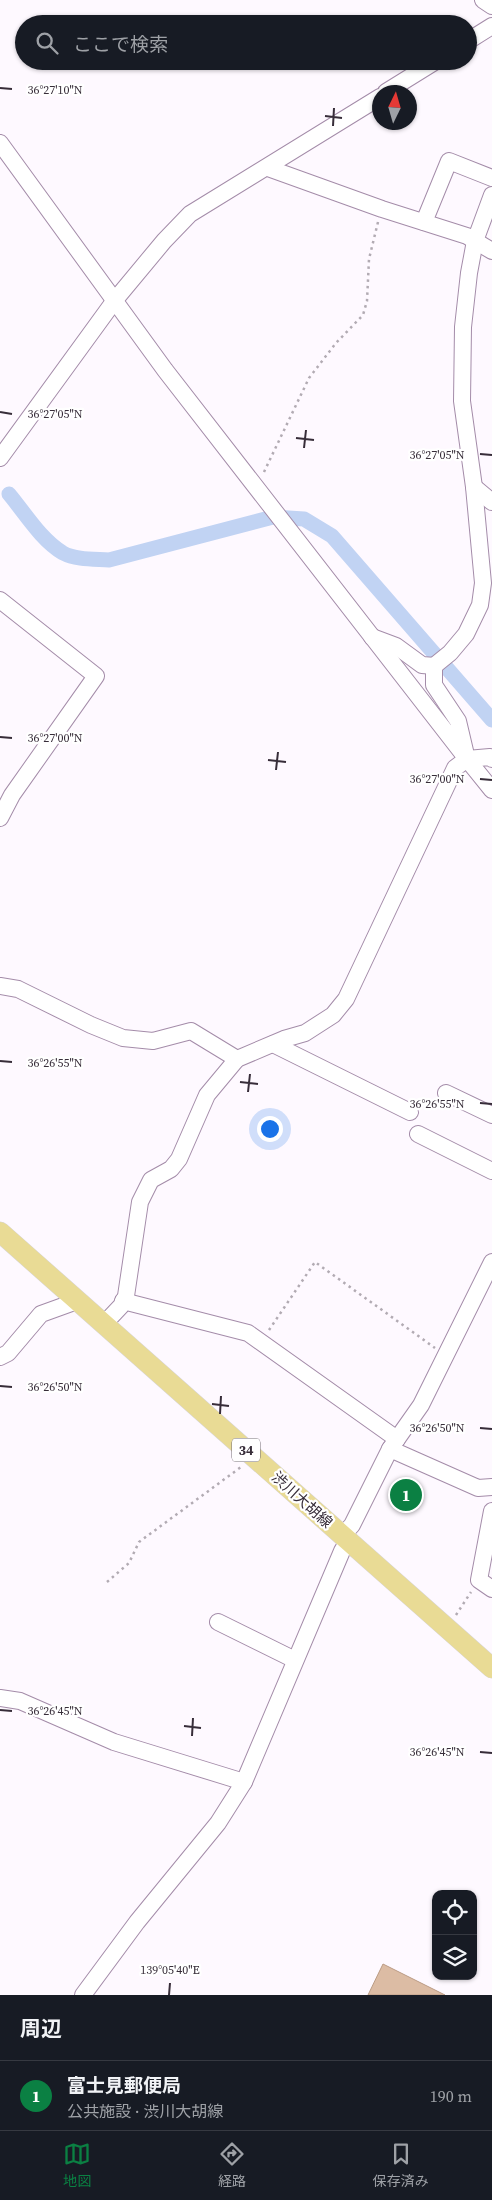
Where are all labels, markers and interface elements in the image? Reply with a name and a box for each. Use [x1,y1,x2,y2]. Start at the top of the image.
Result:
search box [15,15,477,70]
icon: search [33,29,61,57]
text: ここで検索 [73,31,168,57]
text: 36°27'10"N [27,82,83,98]
north arrow [372,85,417,130]
text: 36°27'05"N [27,406,83,422]
text: 36°27'05"N [409,447,465,463]
text: 36°27'00"N [27,730,83,746]
text: 36°27'00"N [409,771,465,787]
text: 36°26'55"N [27,1055,83,1071]
text: 36°26'55"N [409,1096,465,1112]
your location [257,1116,283,1142]
text: 36°26'50"N [27,1379,83,1395]
text: 36°26'50"N [409,1420,465,1436]
road number: 34 [232,1438,260,1462]
street label: 渋川大胡線 [267,1467,337,1533]
pin: 1 [390,1476,422,1514]
text: 36°26'45"N [27,1703,83,1719]
text: 36°26'45"N [409,1744,465,1760]
map controls [432,1890,477,1980]
button: locate [432,1890,477,1935]
button: layers [432,1935,477,1980]
text: 139°05'40"E [140,1962,200,1978]
text: 周辺 [20,2014,62,2043]
text: 富士見郵便局 [67,2072,181,2098]
text: 1 [32,2085,40,2107]
text: 190 m [430,2085,472,2107]
text: 公共施設 · 渋川大胡線 [67,2100,223,2122]
tab: 地図 [63,2140,91,2191]
tab: 経路 [218,2140,246,2191]
tab: 保存済み [373,2140,429,2191]

